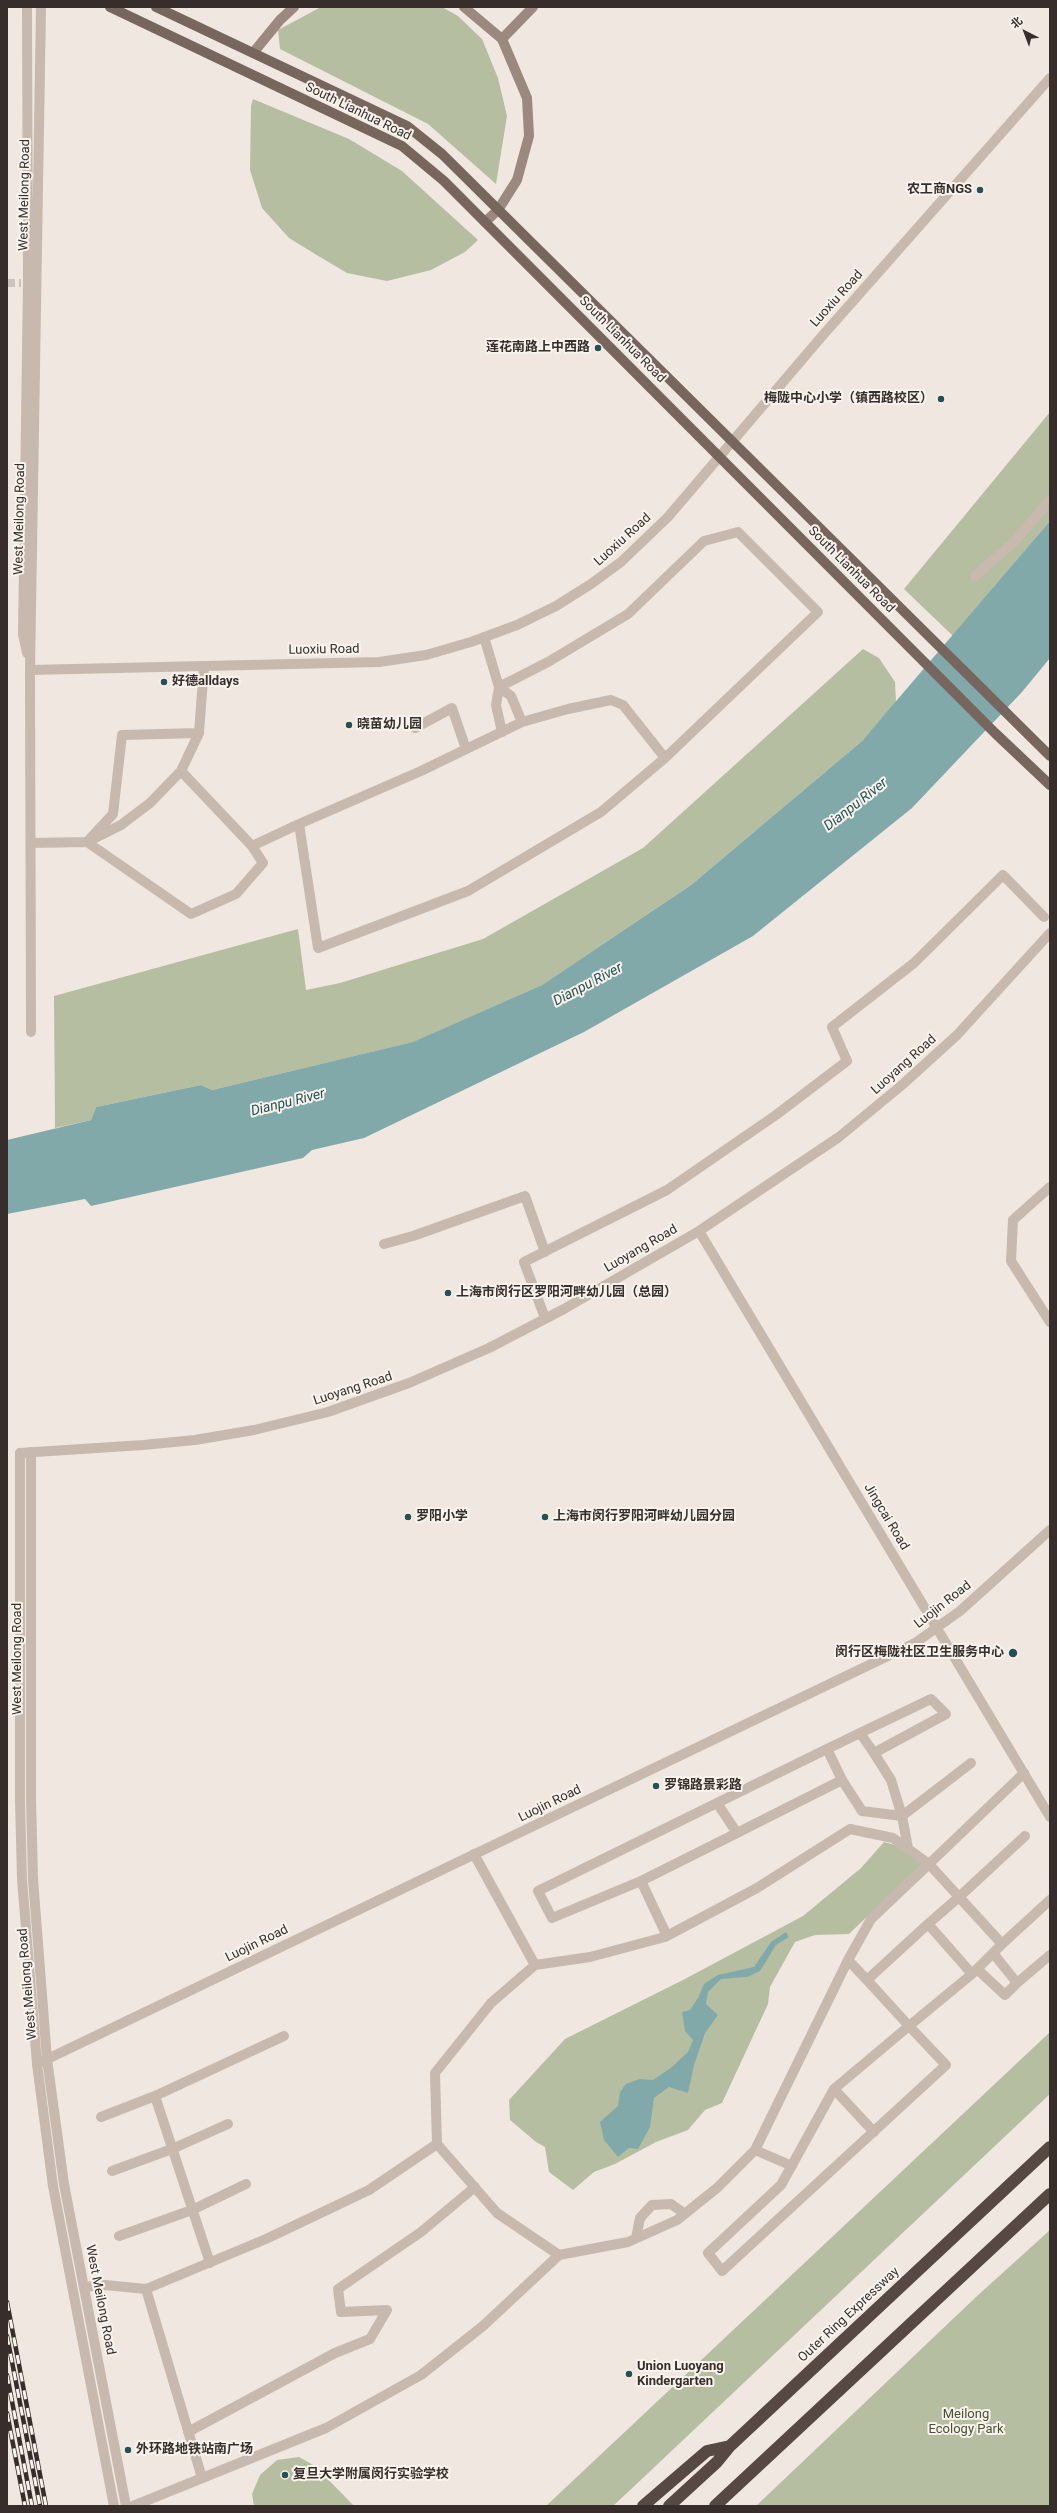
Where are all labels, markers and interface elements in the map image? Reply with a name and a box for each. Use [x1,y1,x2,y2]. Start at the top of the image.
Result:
north arrow [1005,12,1045,52]
text: 北 [1008,14,1025,31]
street label: South Lianhua Road [303,80,413,144]
street label: West Meilong Road [16,139,34,251]
place label: 农工商NGS [907,182,972,198]
marker: 农工商NGS [975,185,985,195]
street label: Luoxiu Road [807,267,867,331]
street label: South Lianhua Road [576,294,668,386]
place label: 莲花南路上中西路 [486,340,590,356]
marker: 莲花南路上中西路 [593,343,603,353]
place label: 梅陇中心小学（镇西路校区） [764,391,933,407]
marker: 梅陇中心小学（镇西路校区） [936,394,946,404]
street label: West Meilong Road [11,463,29,575]
street label: Luoxiu Road [591,510,655,570]
street label: South Lianhua Road [805,524,897,616]
street label: Luoxiu Road [288,642,360,658]
place label: 好德alldays [172,674,239,690]
marker: 好德alldays [159,677,169,687]
place label: 晓苗幼儿园 [357,717,422,733]
marker: 晓苗幼儿园 [344,720,354,730]
water label: Dianpu River [821,775,891,835]
water label: Dianpu River [551,960,625,1010]
street label: Luoyang Road [868,1032,940,1098]
water label: Dianpu River [249,1086,327,1120]
street label: Luoyang Road [602,1222,680,1276]
place label: 上海市闵行区罗阳河畔幼儿园（总园） [456,1285,677,1301]
marker: 上海市闵行区罗阳河畔幼儿园（总园） [443,1288,453,1298]
street label: Luoyang Road [312,1369,394,1409]
street label: Jingcai Road [860,1481,912,1553]
place label: 罗阳小学 [416,1509,468,1525]
place label: 上海市闵行罗阳河畔幼儿园分园 [553,1509,735,1525]
marker: 罗阳小学 [403,1512,413,1522]
marker: 上海市闵行罗阳河畔幼儿园分园 [540,1512,550,1522]
street label: Luojin Road [911,1578,975,1632]
street label: West Meilong Road [10,1603,26,1715]
place label: 闵行区梅陇社区卫生服务中心 [835,1645,1004,1661]
marker: 闵行区梅陇社区卫生服务中心 [1007,1647,1019,1659]
place label: 罗锦路景彩路 [664,1778,742,1794]
marker: 罗锦路景彩路 [651,1781,661,1791]
street label: Luojin Road [516,1782,584,1826]
street label: Luojin Road [223,1922,291,1966]
street label: West Meilong Road [15,1928,41,2040]
street label: West Meilong Road [82,2244,118,2356]
street label: Outer Ring Expressway [795,2264,903,2366]
place label: Union Luoyang Kindergarten [637,2359,724,2390]
marker: Union Luoyang Kindergarten [624,2369,634,2379]
park label: Meilong Ecology Park [929,2407,1003,2438]
place label: 外环路地铁站南广场 [136,2442,253,2458]
marker: 外环路地铁站南广场 [123,2445,133,2455]
place label: 复旦大学附属闵行实验学校 [293,2467,449,2483]
marker: 复旦大学附属闵行实验学校 [280,2470,290,2480]

